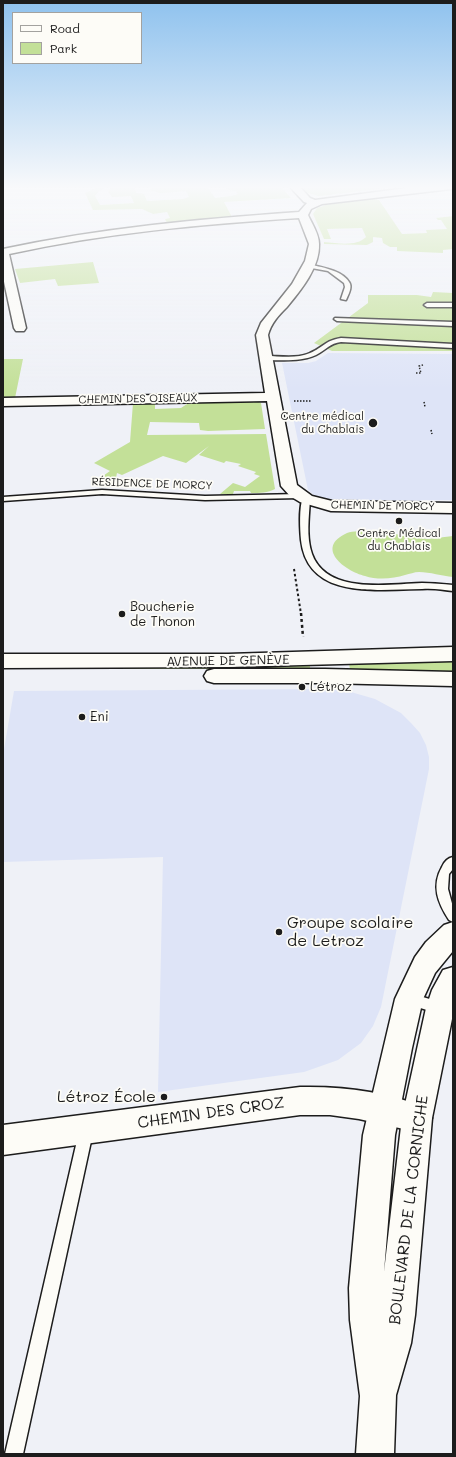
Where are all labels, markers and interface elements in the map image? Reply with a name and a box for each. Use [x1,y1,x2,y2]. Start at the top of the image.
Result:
legend [12,12,142,64]
text: Road [50,20,80,36]
text: Park [50,40,77,56]
street label: CHEMIN DES OISEAUX [78,391,198,407]
place label: Centre médical du Chablais [281,410,364,436]
marker: Centre médical du Chablais [367,417,379,429]
street label: RÉSIDENCE DE MORCY [91,475,213,493]
street label: CHEMIN DE MORCY [331,498,435,514]
marker: Centre Médical du Chablais [394,516,404,526]
place label: Centre Médical du Chablais [357,527,441,553]
place label: Boucherie de Thonon [130,599,195,630]
marker: Boucherie de Thonon [117,609,127,619]
street label: AVENUE DE GENÈVE [166,652,290,670]
place label: Létroz [310,679,352,695]
marker: Létroz [297,682,307,692]
place label: Eni [90,709,109,725]
marker: Eni [77,712,87,722]
place label: Groupe scolaire de Letroz [287,913,414,951]
marker: Groupe scolaire de Letroz [274,927,284,937]
place label: Létroz École [57,1087,156,1107]
marker: Létroz École [159,1092,169,1102]
street label: CHEMIN DES CROZ [136,1093,286,1133]
street label: BOULEVARD DE LA CORNICHE [385,1094,433,1326]

